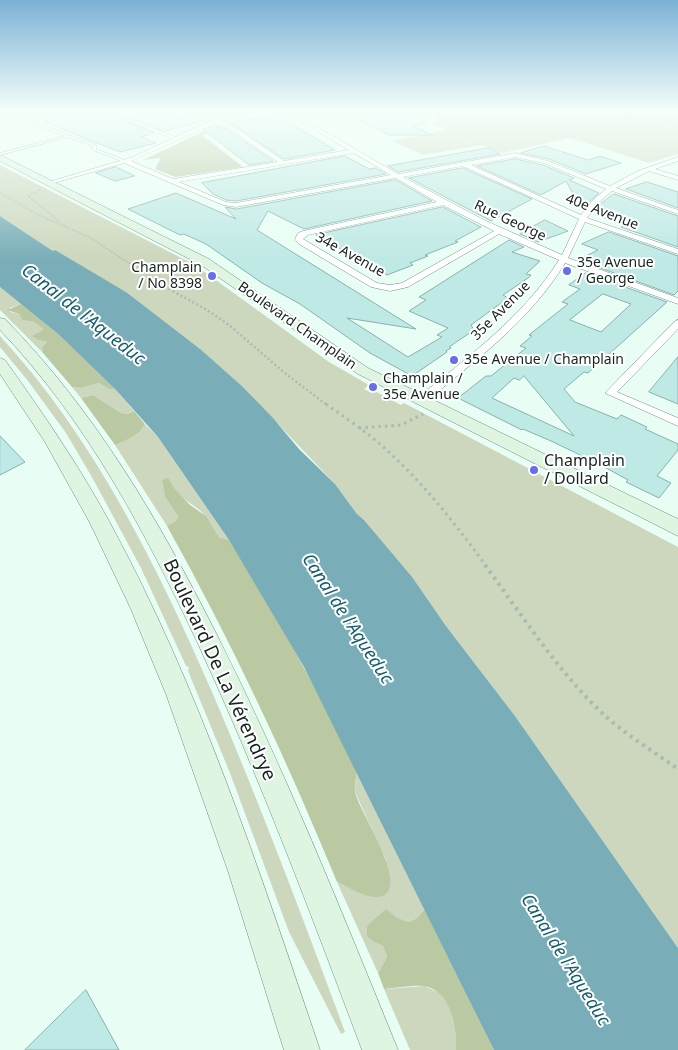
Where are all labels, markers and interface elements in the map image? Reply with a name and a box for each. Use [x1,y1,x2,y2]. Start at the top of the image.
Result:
street label: 40e Avenue [563,190,641,234]
street label: Rue George [471,197,549,245]
street label: 34e Avenue [312,229,388,281]
place label: 35e Avenue / George [577,255,654,288]
water label: Canal de l'Aqueduc [17,260,149,370]
place label: Champlain / No 8398 [131,260,202,292]
marker: 35e Avenue / George [561,265,573,277]
marker: Champlain / No 8398 [206,270,218,282]
street label: 35e Avenue [468,278,534,344]
street label: Boulevard Champlain [234,279,360,373]
place label: 35e Avenue / Champlain [464,352,624,368]
marker: 35e Avenue / Champlain [448,354,460,366]
place label: Champlain / 35e Avenue [383,371,463,404]
marker: Champlain / 35e Avenue [367,381,379,393]
place label: Champlain / Dollard [544,451,625,489]
marker: Champlain / Dollard [528,464,540,476]
water label: Canal de l'Aqueduc [297,550,397,688]
street label: Boulevard De La Vérendrye [158,556,280,784]
water label: Canal de l'Aqueduc [516,890,614,1030]

